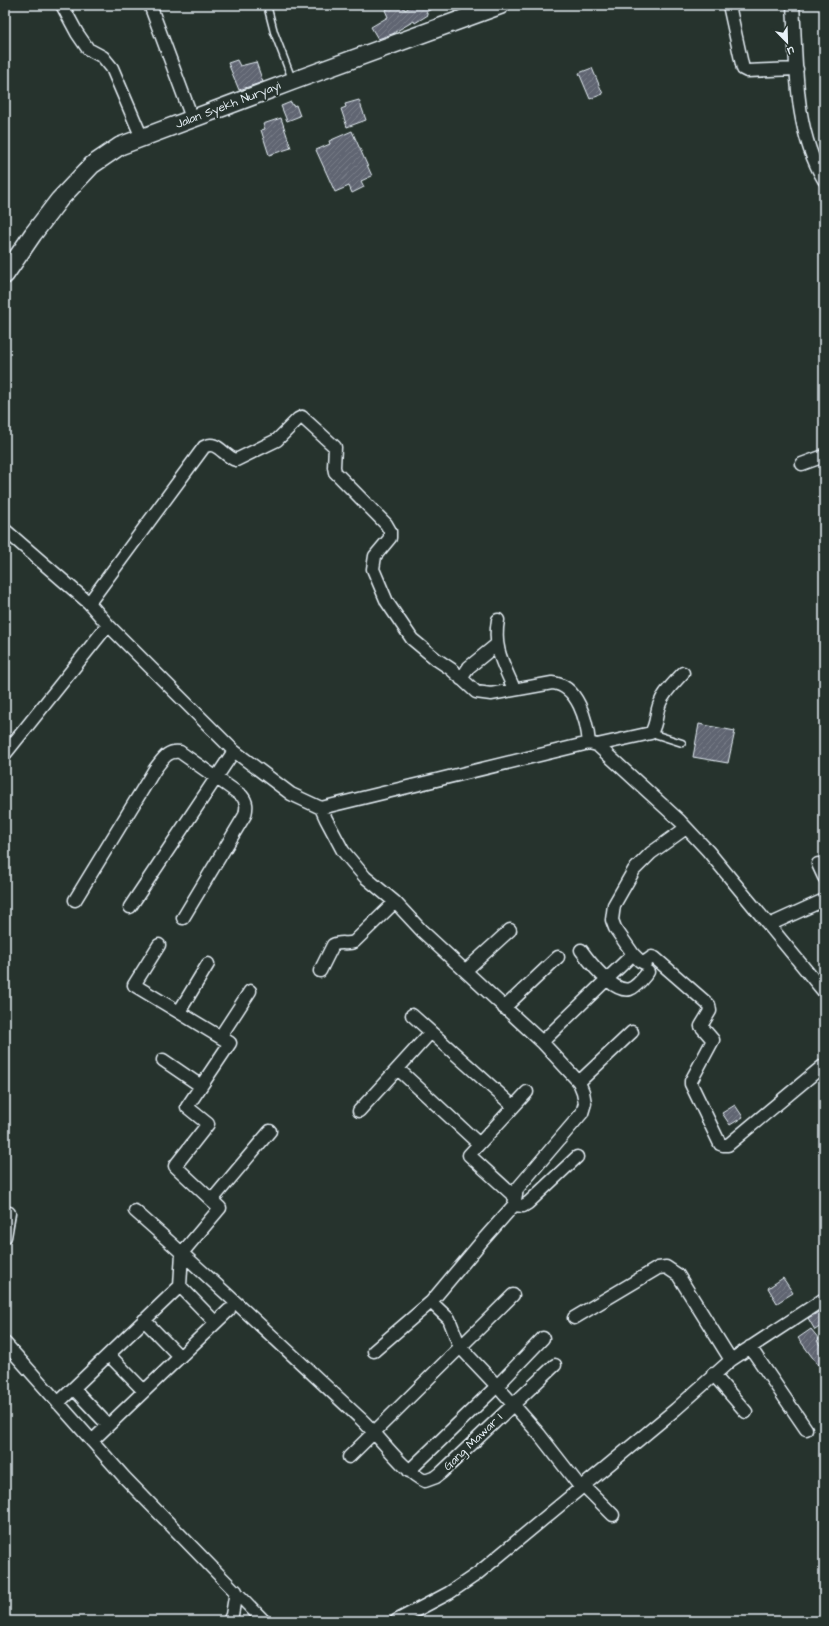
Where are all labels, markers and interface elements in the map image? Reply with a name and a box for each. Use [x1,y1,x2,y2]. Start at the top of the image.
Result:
north arrow [767,22,807,62]
text: U [785,42,797,59]
street label: Jalan Syekh Nuryayi [173,77,284,134]
street label: Gang Mawar I [440,1409,507,1475]

